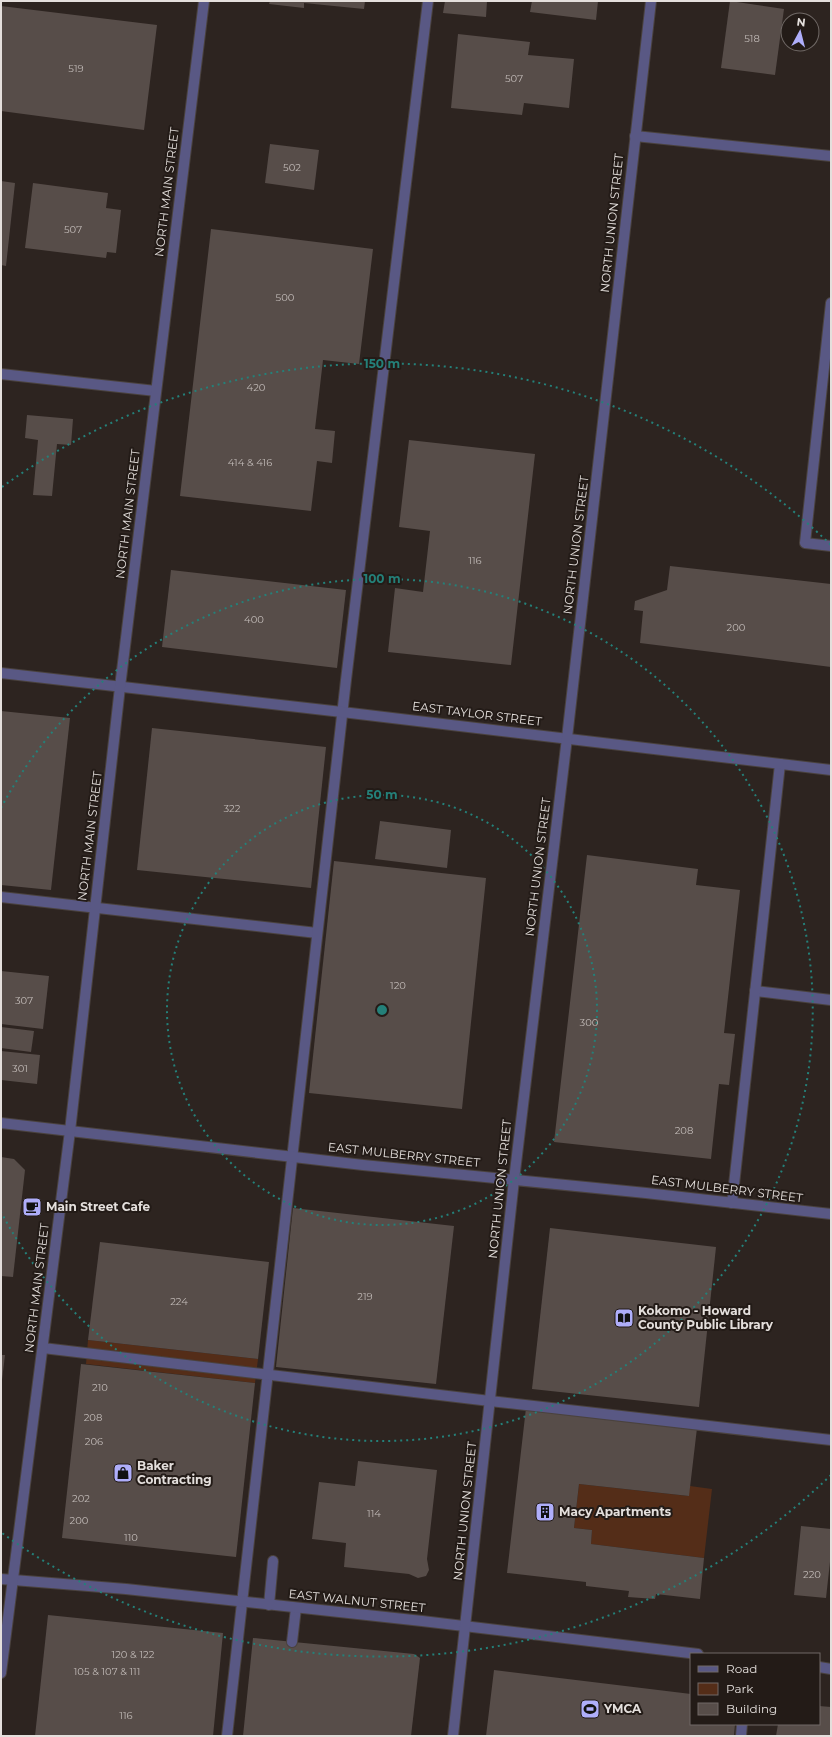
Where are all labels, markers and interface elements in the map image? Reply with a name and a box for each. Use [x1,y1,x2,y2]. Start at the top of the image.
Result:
north arrow [780,12,820,52]
text: N [796,15,806,30]
house number: 518 [744,32,760,45]
house number: 519 [68,62,84,75]
house number: 507 [505,72,523,85]
street label: NORTH MAIN STREET [151,126,182,258]
street label: NORTH UNION STREET [597,153,626,293]
house number: 502 [283,161,301,174]
house number: 507 [64,223,82,236]
house number: 500 [276,291,295,304]
text: 150 m [364,356,400,371]
house number: 420 [247,381,266,394]
street label: NORTH MAIN STREET [112,448,143,580]
house number: 414 & 416 [228,456,272,469]
street label: NORTH UNION STREET [560,475,591,615]
house number: 116 [468,554,482,567]
text: 100 m [364,571,400,586]
house number: 400 [244,613,264,626]
house number: 200 [727,621,746,634]
street label: EAST TAYLOR STREET [411,698,543,729]
street label: NORTH MAIN STREET [74,770,105,902]
text: 50 m [366,787,398,802]
street label: NORTH UNION STREET [522,797,553,937]
house number: 322 [224,802,241,815]
house number: 120 [390,979,406,992]
house number: 307 [15,994,33,1007]
centre of rings [375,1003,389,1017]
house number: 300 [580,1016,599,1029]
house number: 301 [12,1062,28,1075]
street label: NORTH UNION STREET [485,1119,514,1259]
house number: 208 [675,1124,693,1137]
street label: EAST MULBERRY STREET [327,1139,481,1170]
street label: EAST MULBERRY STREET [650,1172,804,1205]
cafe icon: Main Street Cafe [21,1196,43,1218]
place label: Main Street Cafe [46,1199,150,1214]
street label: NORTH MAIN STREET [21,1222,52,1354]
house number: 219 [357,1290,373,1303]
house number: 224 [170,1295,188,1308]
place label: Kokomo - Howard County Public Library [638,1303,774,1332]
library icon: Kokomo - Howard County Public Library [613,1307,635,1329]
house number: 210 [92,1381,108,1394]
house number: 208 [84,1411,102,1424]
house number: 206 [85,1435,103,1448]
street label: NORTH UNION STREET [450,1441,479,1581]
place label: Baker Contracting [137,1458,212,1487]
shop icon: Baker Contracting [112,1462,134,1484]
house number: 202 [72,1492,90,1505]
building icon: Macy Apartments [534,1501,556,1523]
place label: Macy Apartments [559,1504,672,1519]
house number: 114 [367,1507,381,1520]
house number: 200 [70,1514,89,1527]
house number: 110 [124,1531,138,1544]
house number: 220 [803,1568,821,1581]
street label: EAST WALNUT STREET [288,1586,426,1615]
house number: 120 & 122 [112,1648,155,1661]
legend [690,1653,820,1725]
text: Road [726,1661,757,1676]
house number: 105 & 107 & 111 [74,1665,140,1678]
text: Park [726,1681,754,1696]
sports icon: YMCA [579,1698,601,1720]
place label: YMCA [603,1701,642,1716]
text: Building [726,1701,777,1716]
house number: 116 [119,1709,133,1722]

